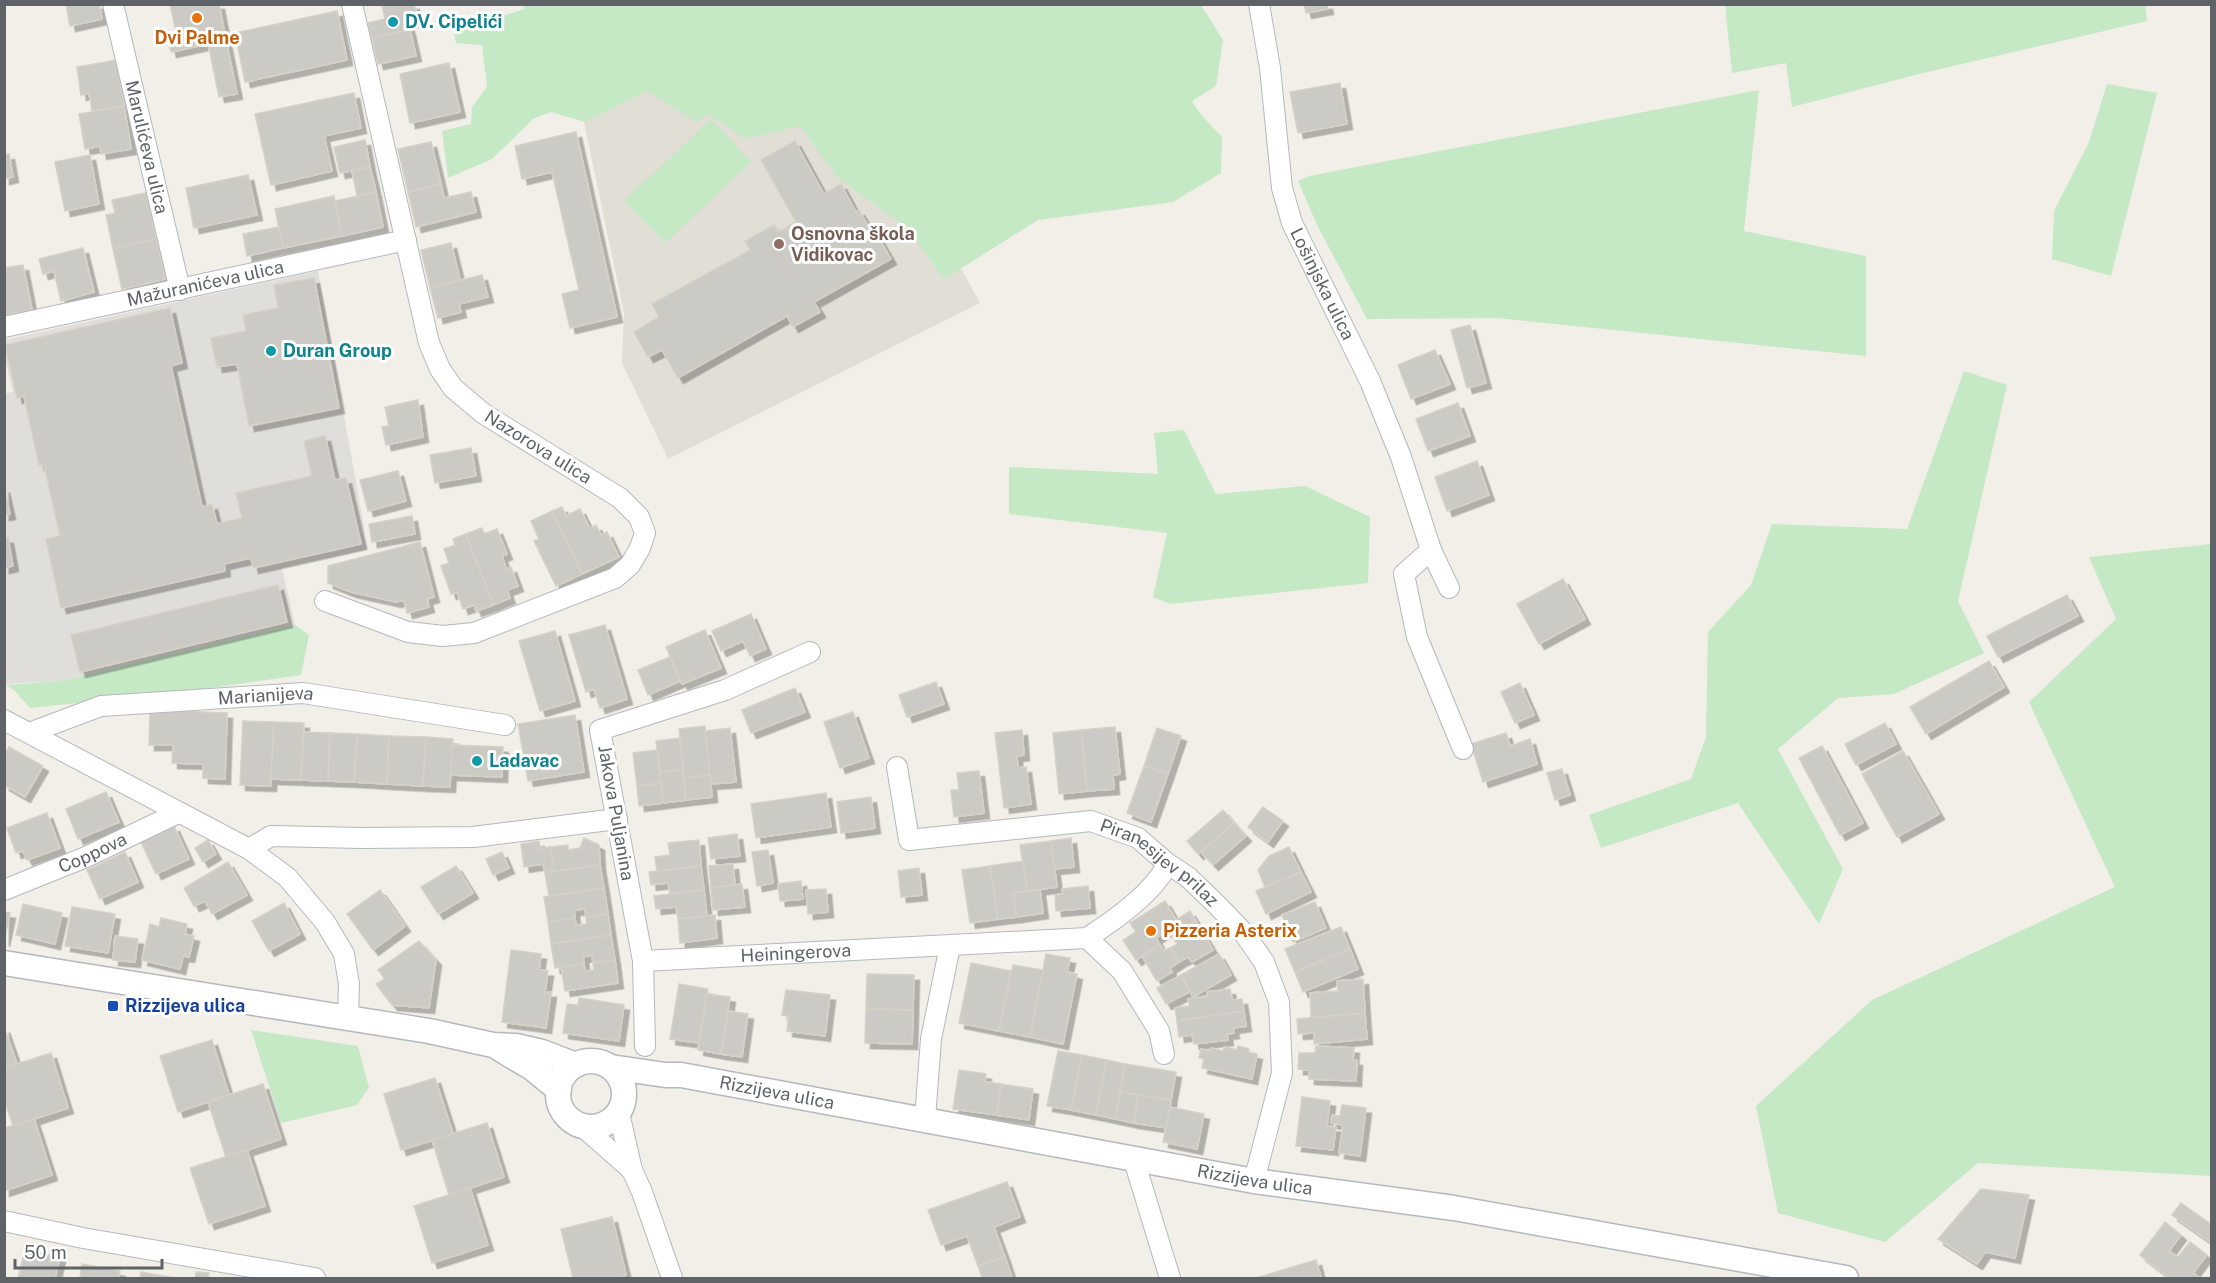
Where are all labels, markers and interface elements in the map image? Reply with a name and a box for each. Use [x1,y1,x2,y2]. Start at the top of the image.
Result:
marker: Dvi Palme [190,11,204,25]
place label: DV. Cipelići [405,11,502,32]
marker: DV. Cipelići [386,15,400,29]
place label: Dvi Palme [154,27,240,48]
street label: Marulićeva ulica [121,78,173,216]
place label: Osnovna škola Vidikovac [791,223,915,265]
street label: Lošinjska ulica [1286,224,1359,343]
marker: Osnovna škola Vidikovac [772,237,786,251]
street label: Mažuranićeva ulica [125,256,285,310]
place label: Duran Group [283,340,392,361]
marker: Duran Group [264,344,278,358]
street label: Nazorova ulica [481,405,596,488]
street label: Marianijeva [217,682,315,708]
street label: Jakova Puljanina [594,744,639,882]
place label: Ladavac [489,750,559,771]
marker: Ladavac [470,754,484,768]
street label: Piranesijev prilaz [1097,814,1223,911]
street label: Coppova [55,828,130,877]
place label: Pizzeria Asterix [1163,920,1297,941]
marker: Pizzeria Asterix [1144,924,1158,938]
street label: Heiningerova [740,939,852,966]
place label: Rizzijeva ulica [125,995,245,1016]
marker: Rizzijeva ulica [106,999,120,1013]
street label: Rizzijeva ulica [718,1071,836,1113]
street label: Rizzijeva ulica [1196,1160,1314,1199]
scale bar [15,1232,162,1270]
text: 50 m [24,1242,67,1263]

